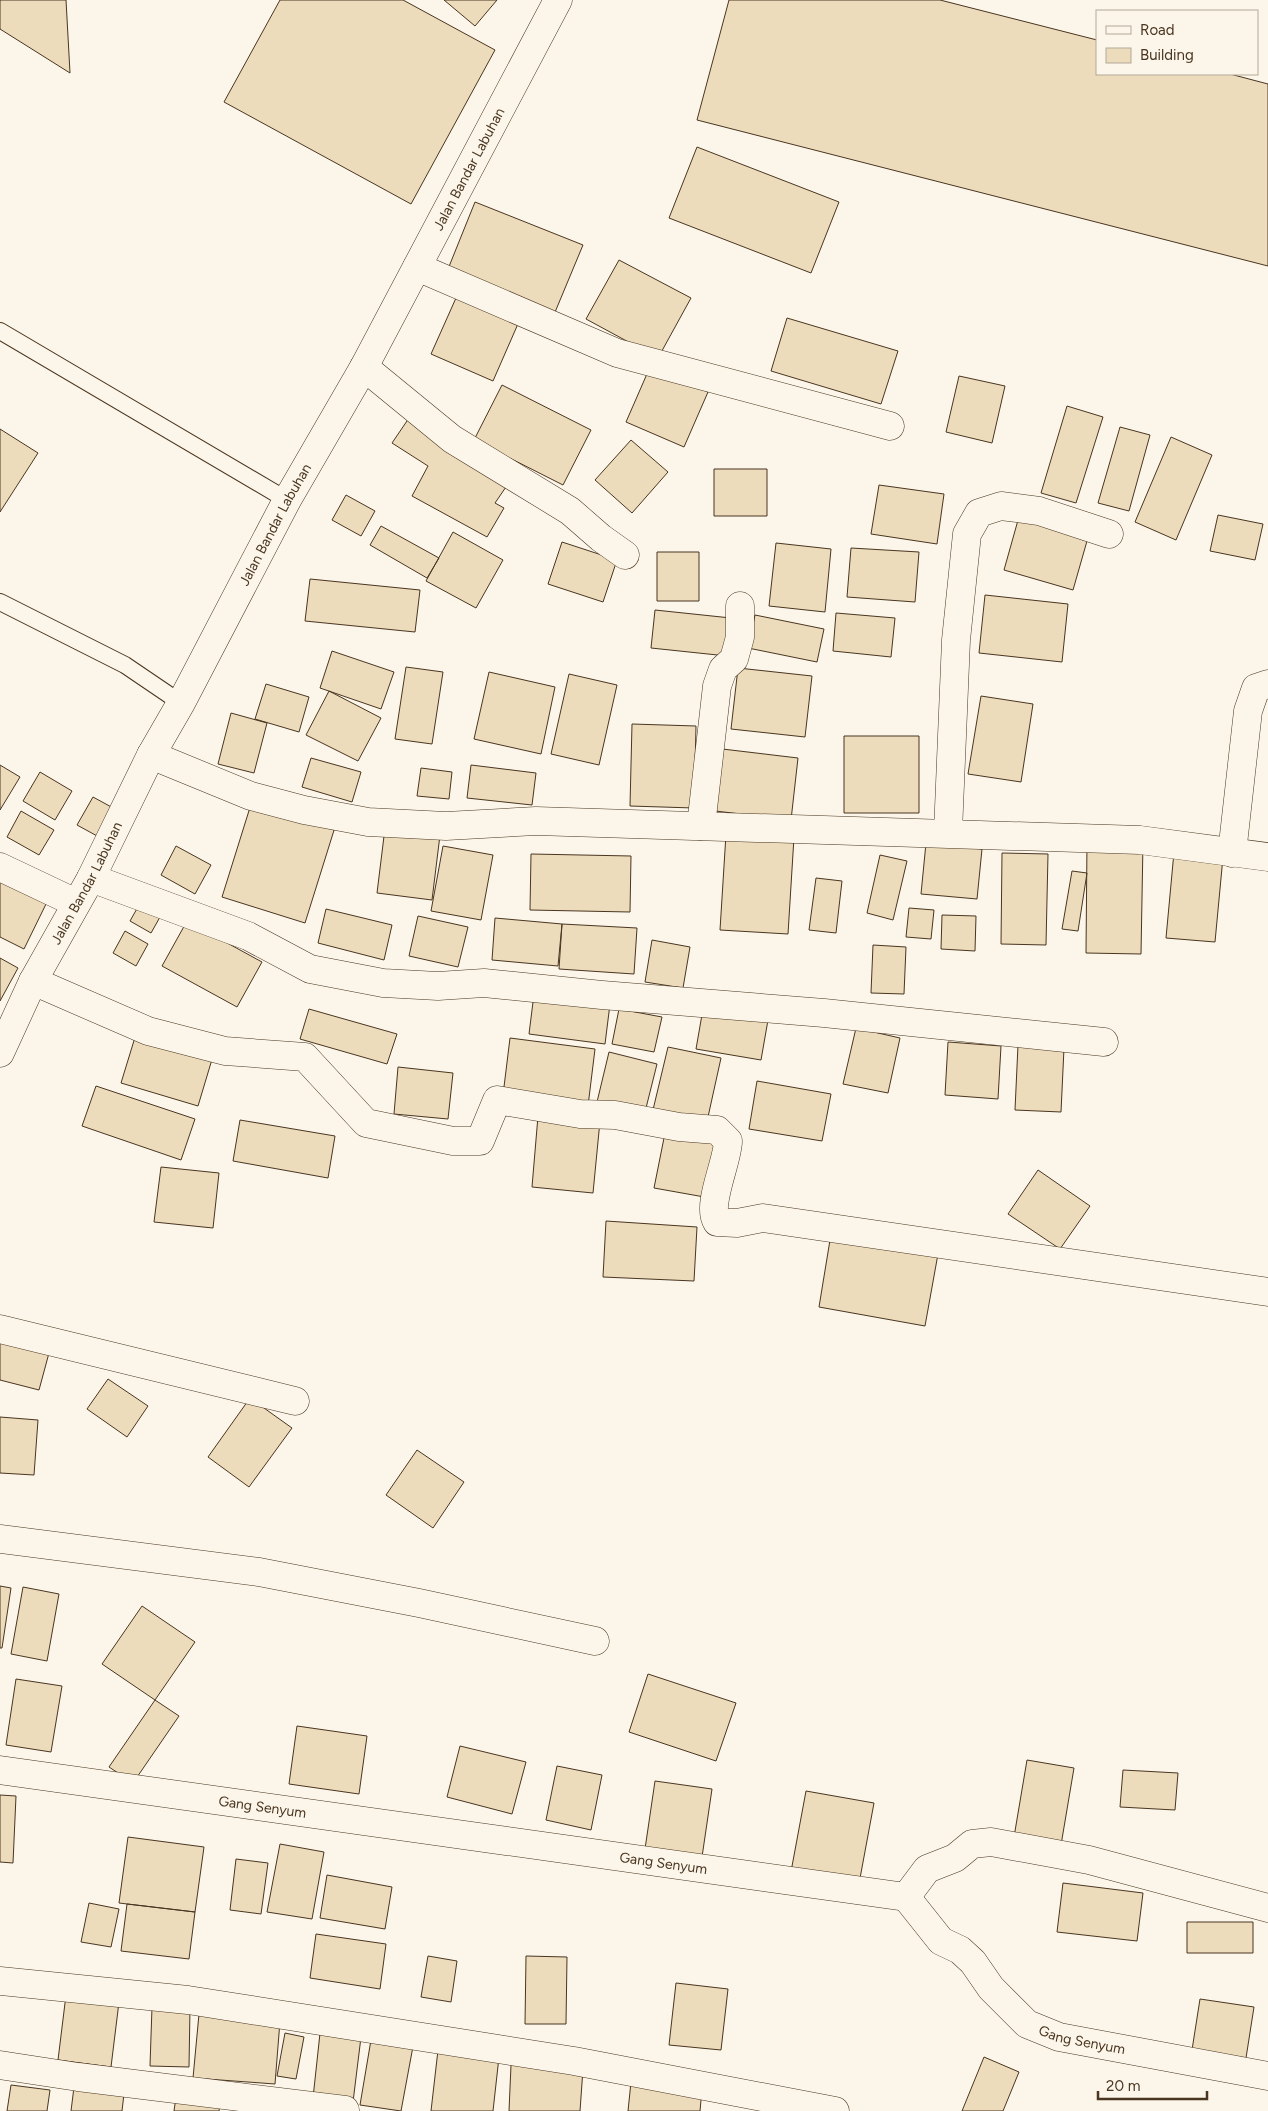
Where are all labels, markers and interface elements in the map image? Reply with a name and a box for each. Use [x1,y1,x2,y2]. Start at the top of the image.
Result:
legend [1096,10,1258,75]
text: Road [1140,21,1175,39]
text: Building [1140,46,1194,64]
street label: Jalan Bandar Labuhan [430,105,509,233]
street label: Jalan Bandar Labuhan [236,461,315,589]
street label: Jalan Bandar Labuhan [47,819,126,947]
street label: Gang Senyum [217,1793,307,1822]
street label: Gang Senyum [619,1849,708,1878]
street label: Gang Senyum [1036,2022,1127,2058]
scale bar [1098,2068,1207,2100]
text: 20 m [1106,2077,1140,2095]

